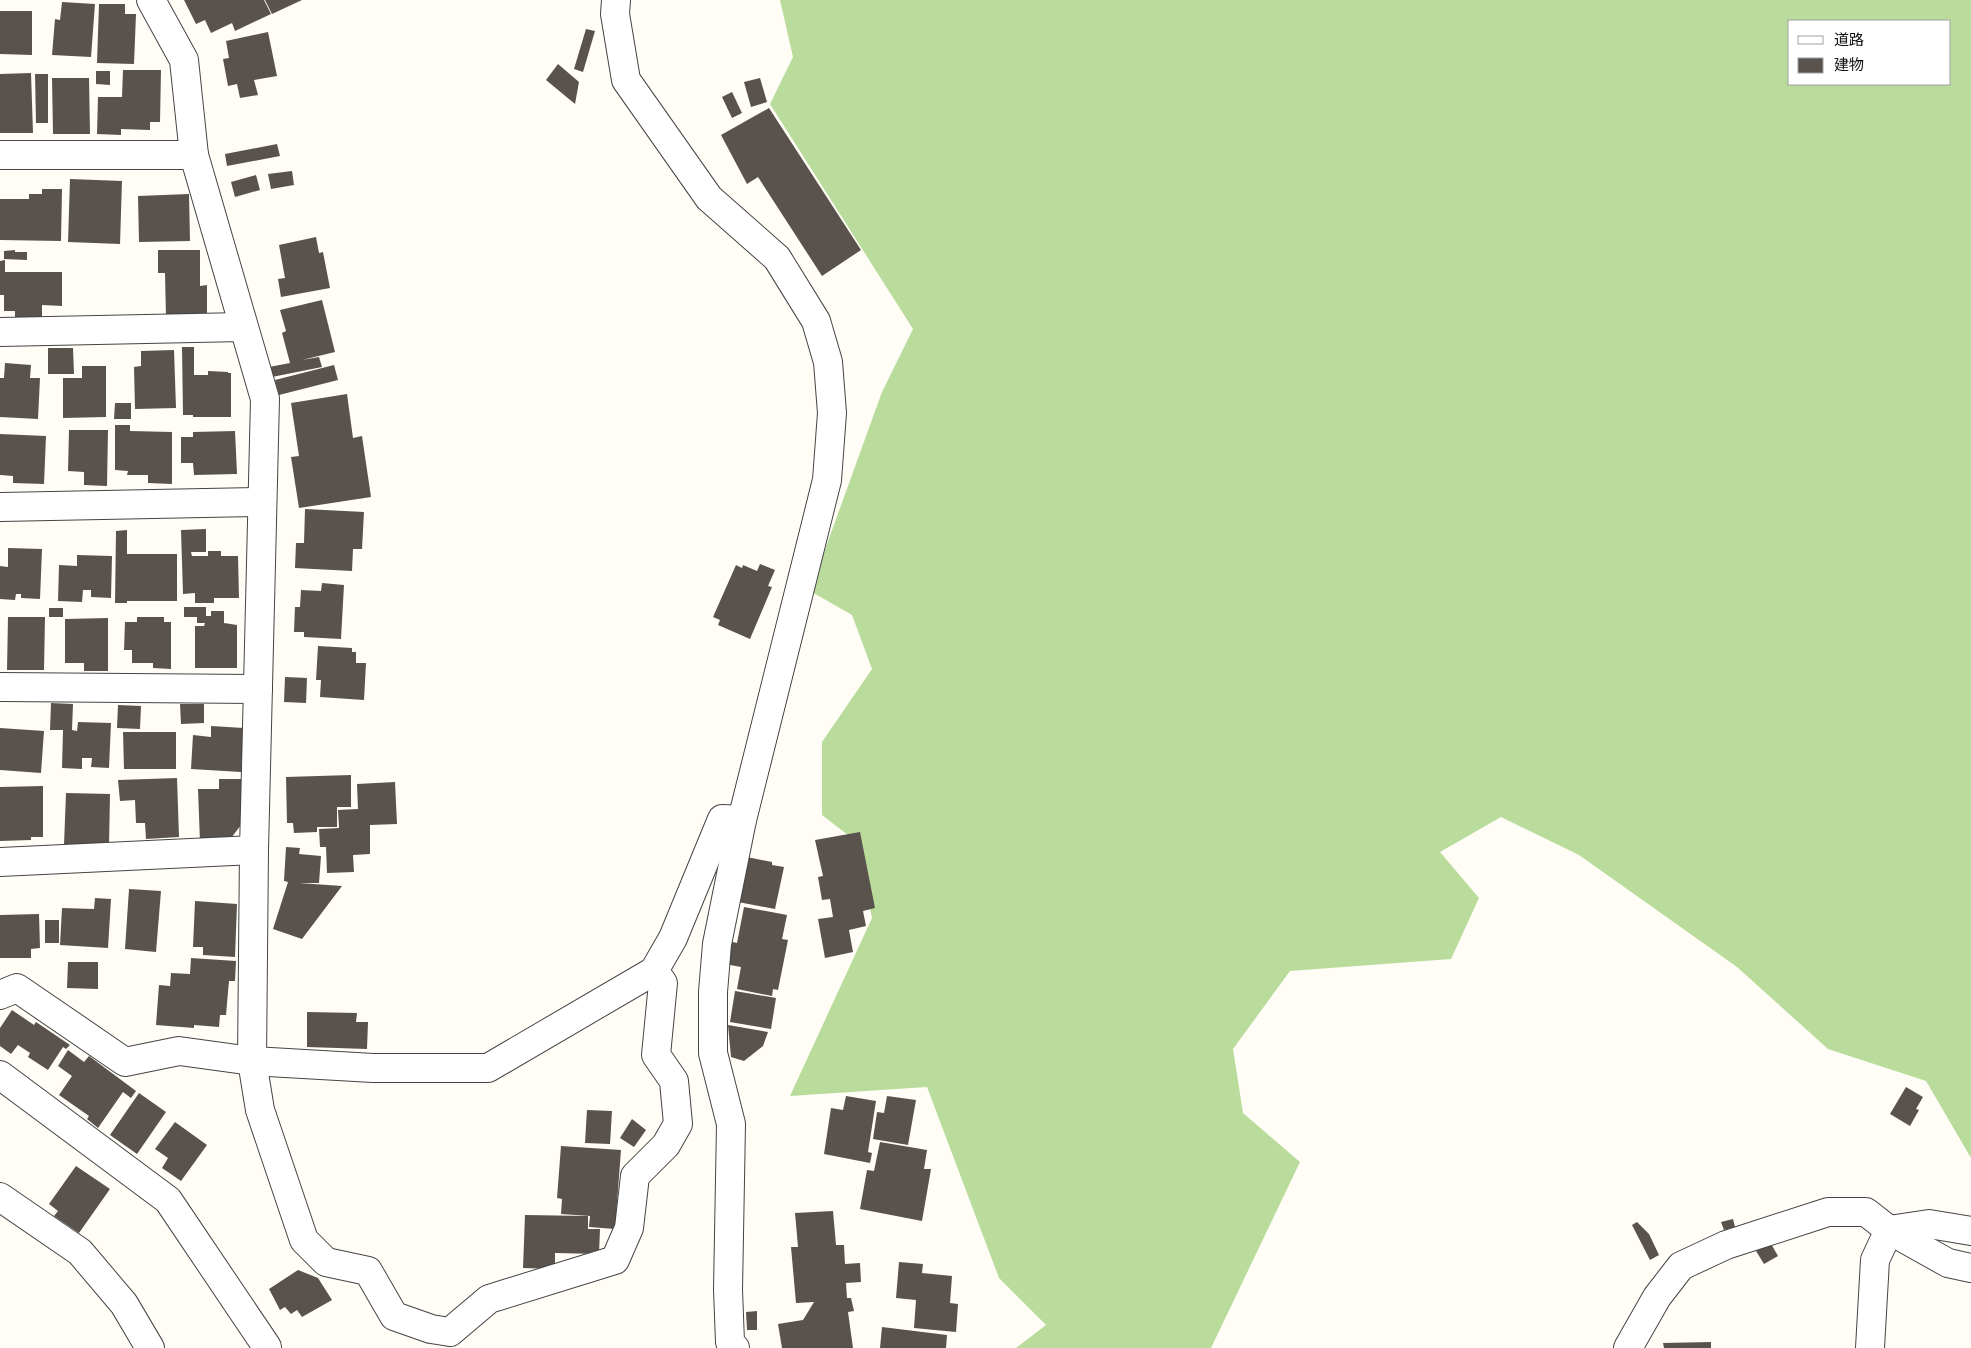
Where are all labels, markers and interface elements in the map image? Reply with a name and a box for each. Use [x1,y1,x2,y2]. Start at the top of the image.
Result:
legend [1788,20,1951,85]
text: 道路 [1834,31,1864,49]
text: 建物 [1834,56,1864,74]

